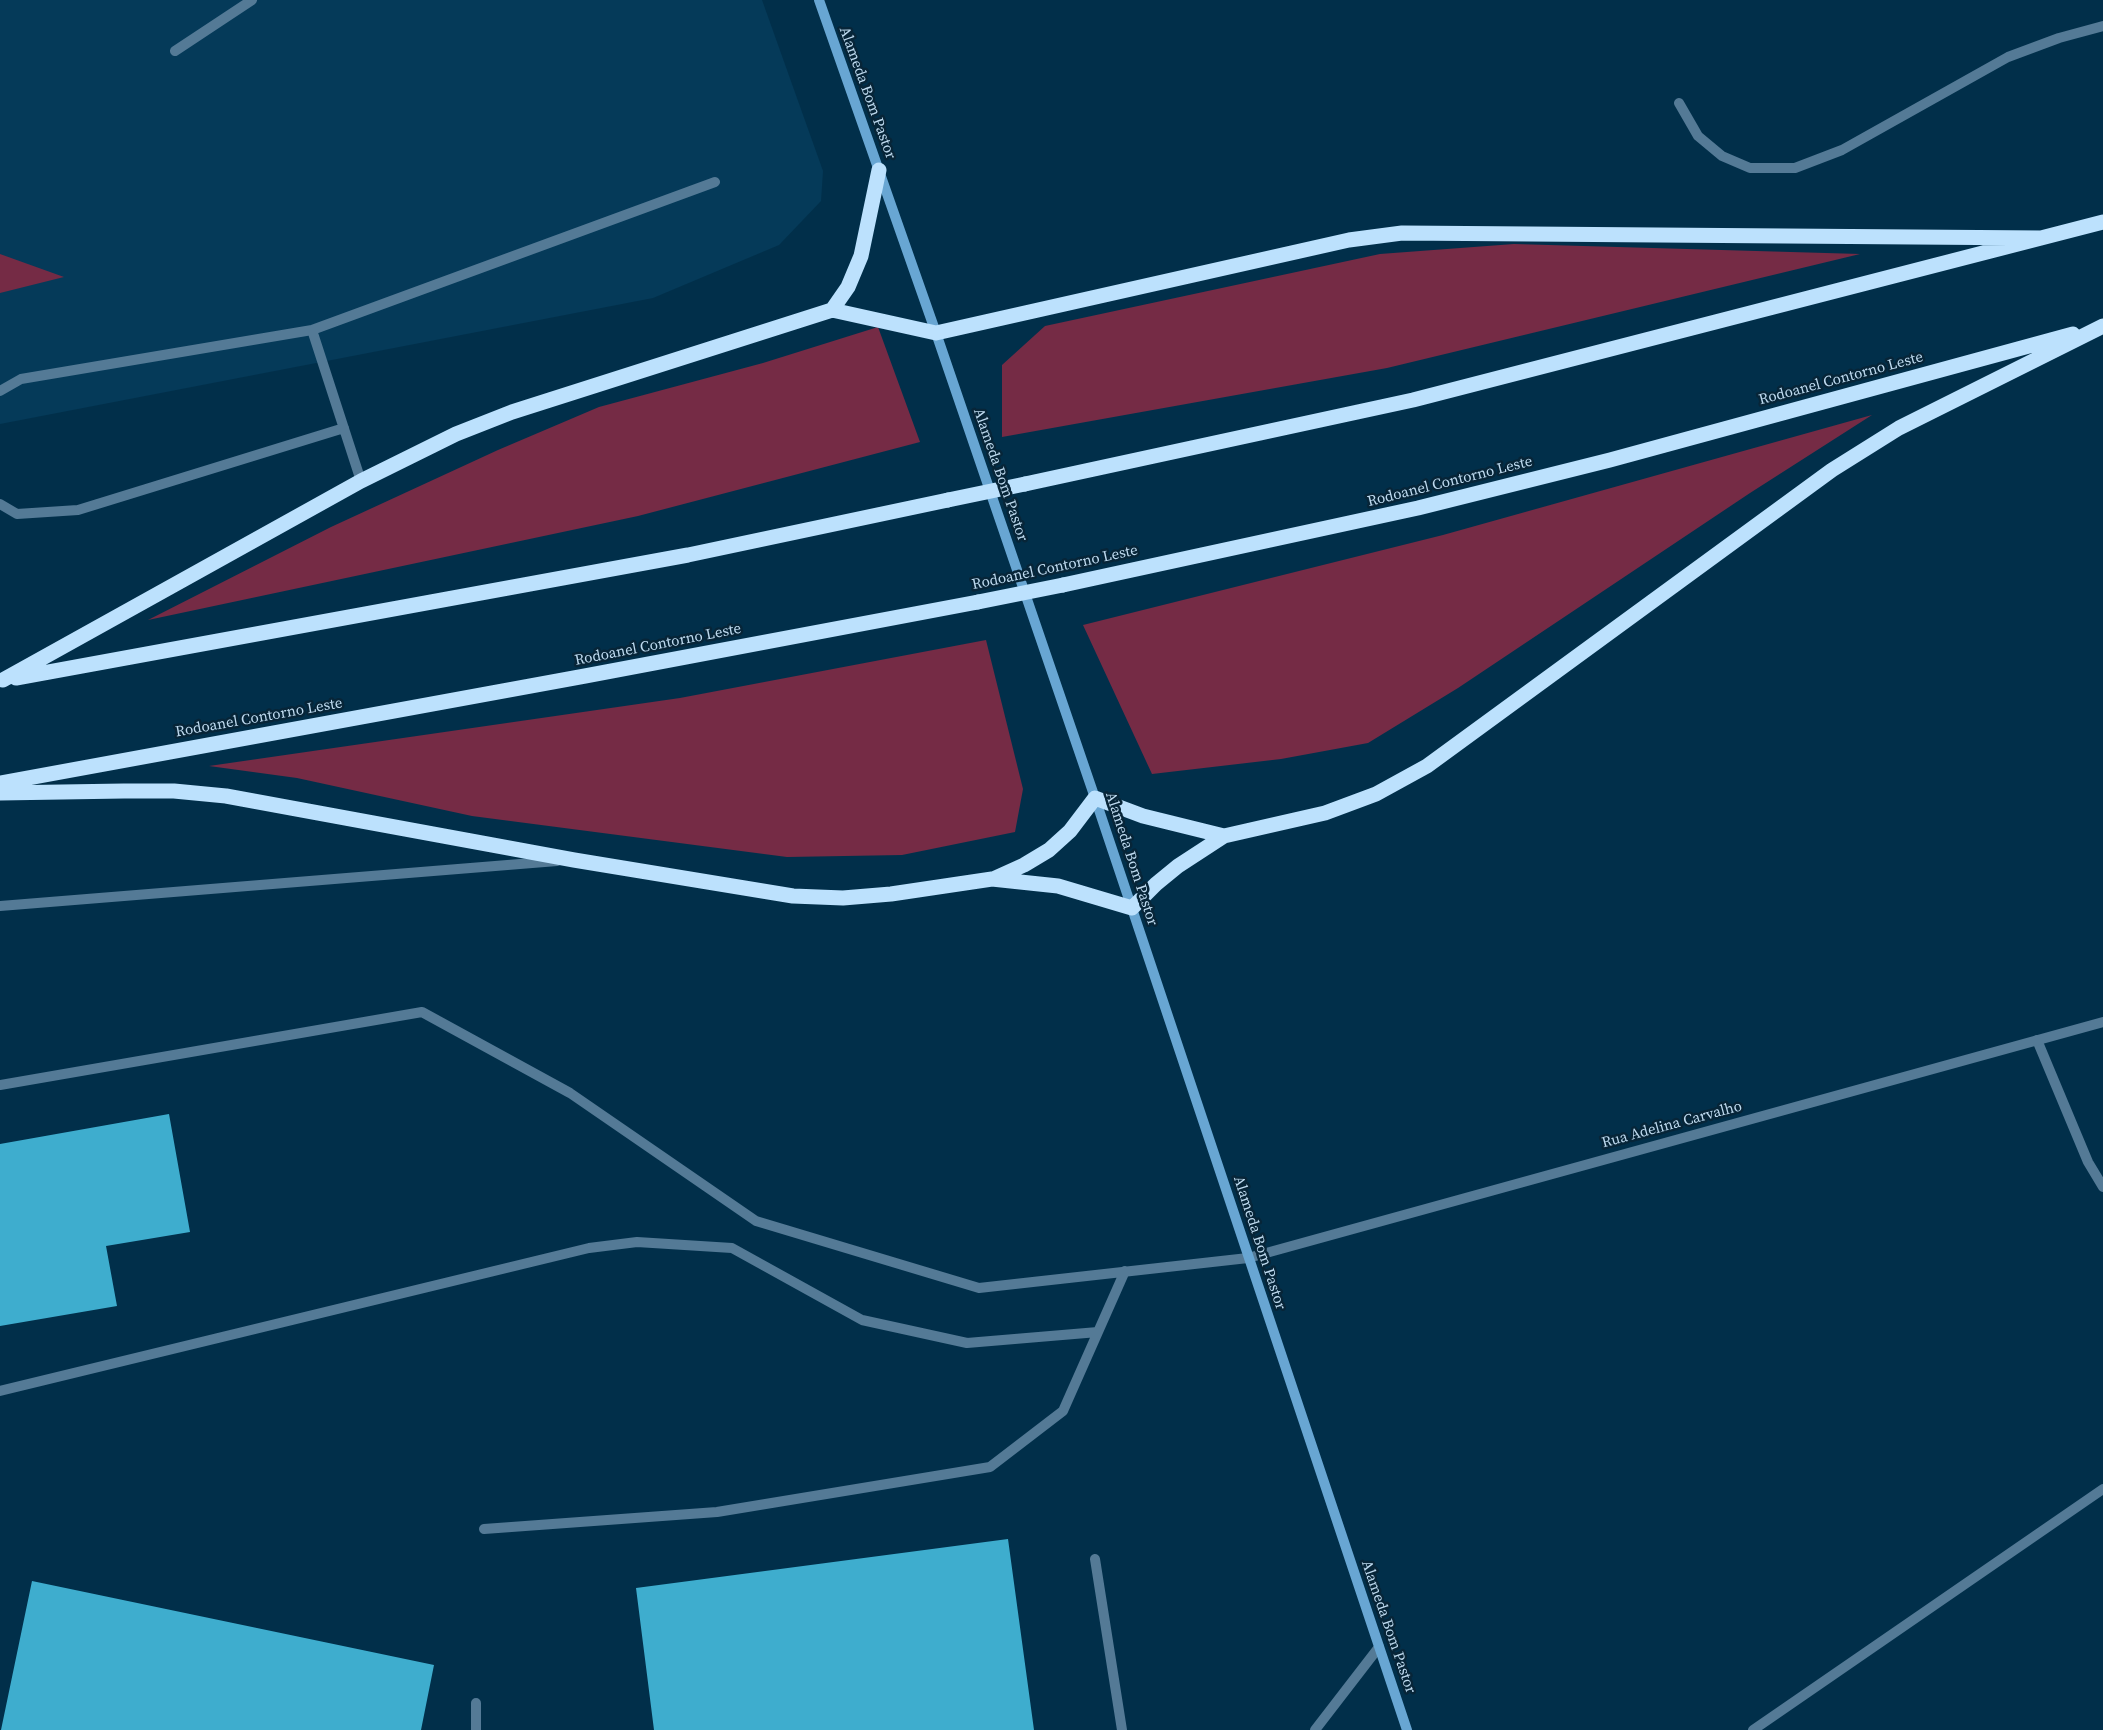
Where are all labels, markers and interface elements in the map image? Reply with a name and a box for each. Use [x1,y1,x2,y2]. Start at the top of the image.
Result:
street label: Alameda Bom Pastor [835,24,899,162]
street label: Rodoanel Contorno Leste [1757,348,1925,410]
street label: Alameda Bom Pastor [969,406,1031,544]
street label: Rodoanel Contorno Leste [1366,453,1534,511]
street label: Rodoanel Contorno Leste [970,542,1140,594]
street label: Rodoanel Contorno Leste [573,620,743,670]
street label: Rodoanel Contorno Leste [174,694,344,742]
street label: Alameda Bom Pastor [1101,790,1161,928]
street label: Rua Adelina Carvalho [1600,1098,1744,1152]
street label: Alameda Bom Pastor [1229,1174,1289,1312]
street label: Alameda Bom Pastor [1357,1558,1419,1696]

